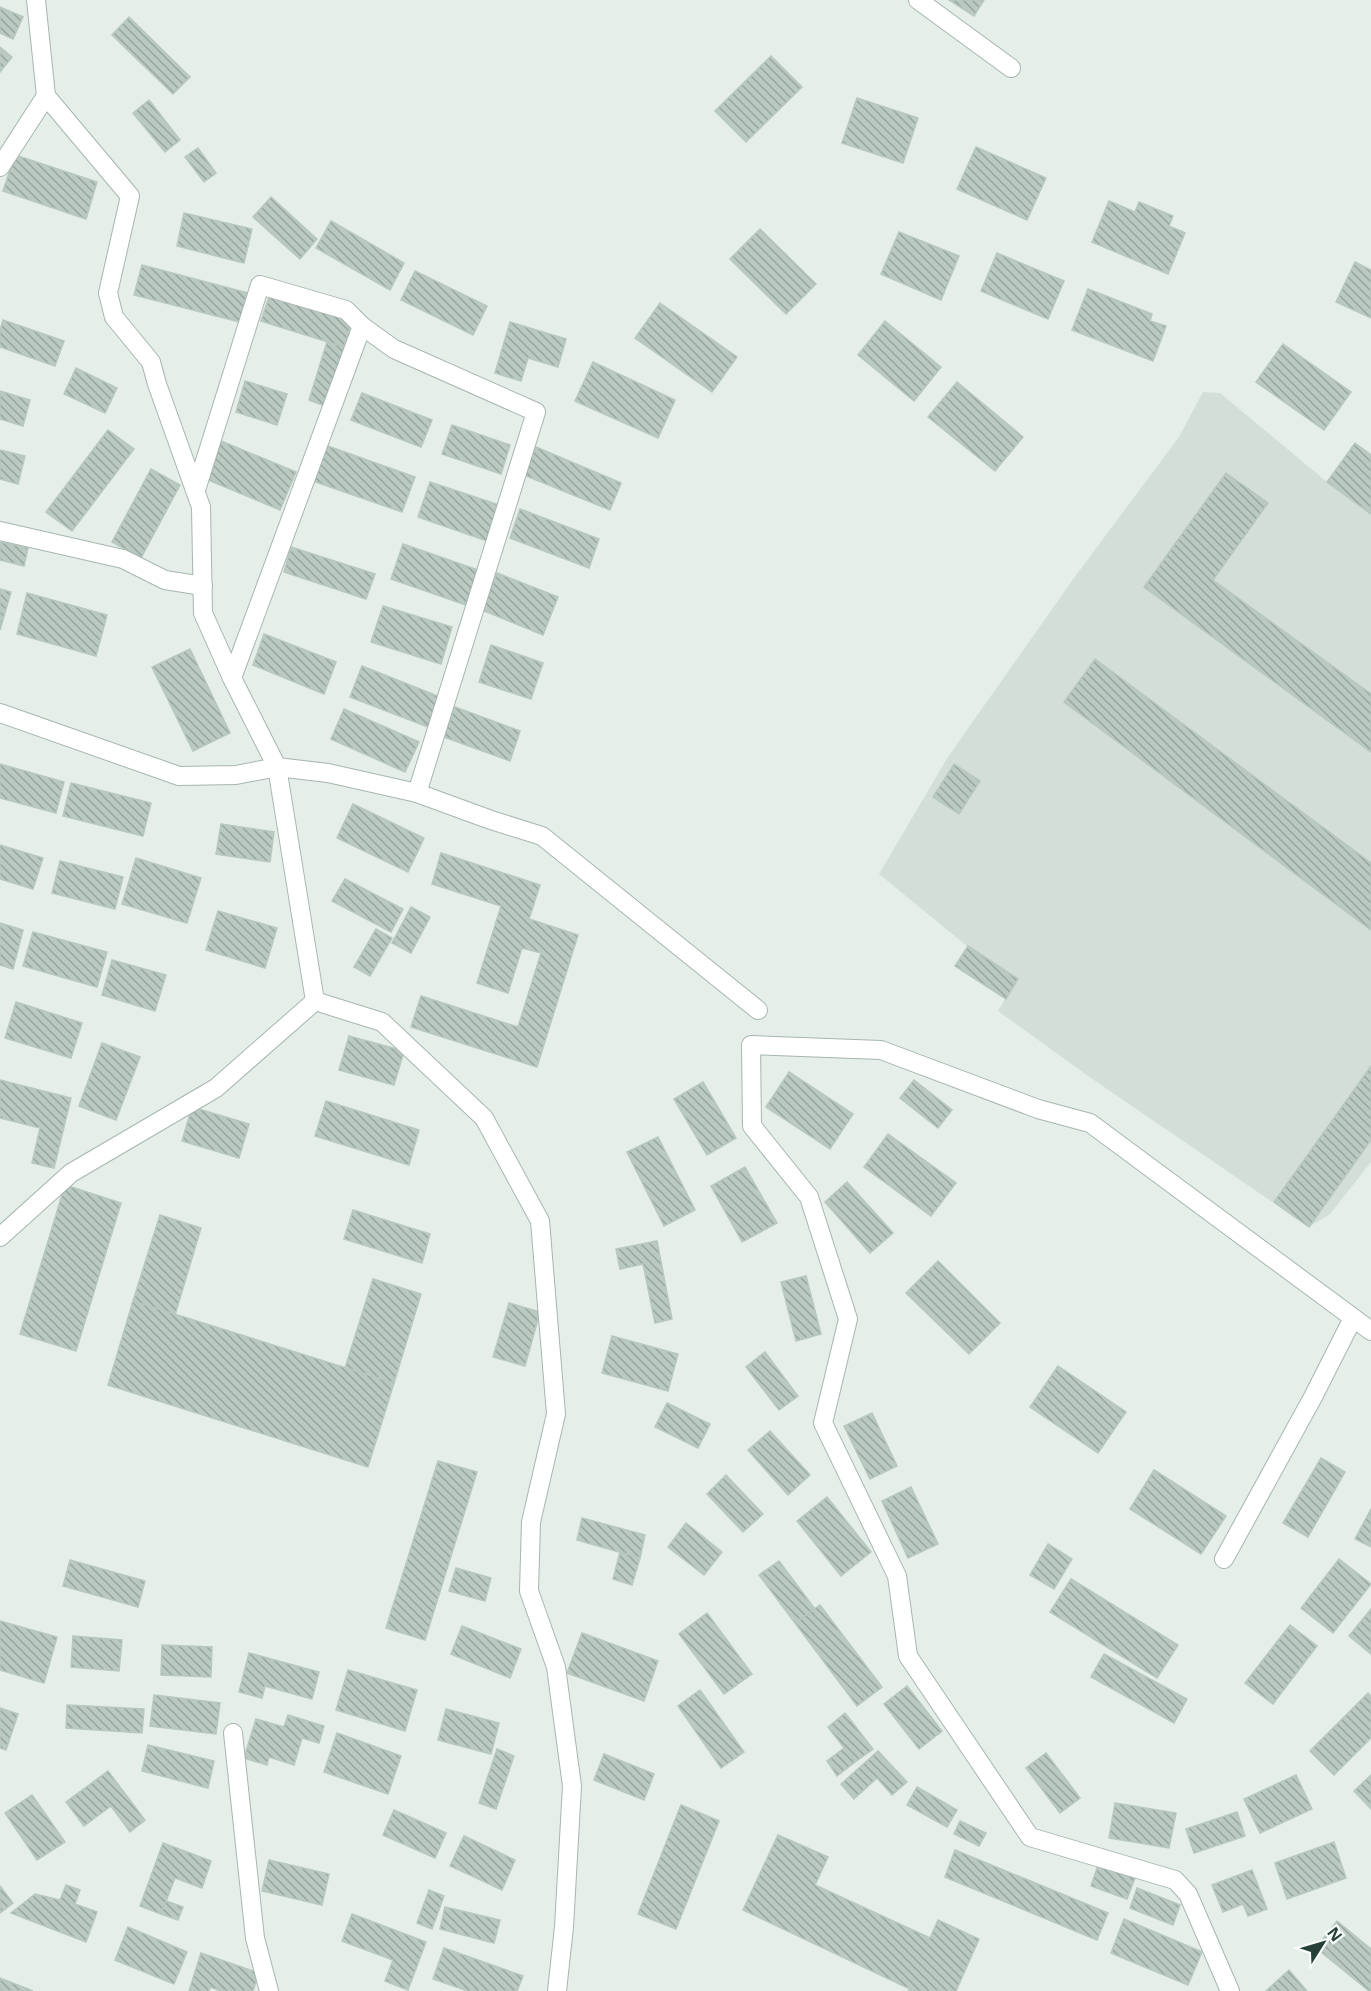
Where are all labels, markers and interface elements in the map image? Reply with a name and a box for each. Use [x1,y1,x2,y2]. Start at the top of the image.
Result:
north arrow [1293,1913,1353,1973]
text: N [1322,1922,1348,1946]

